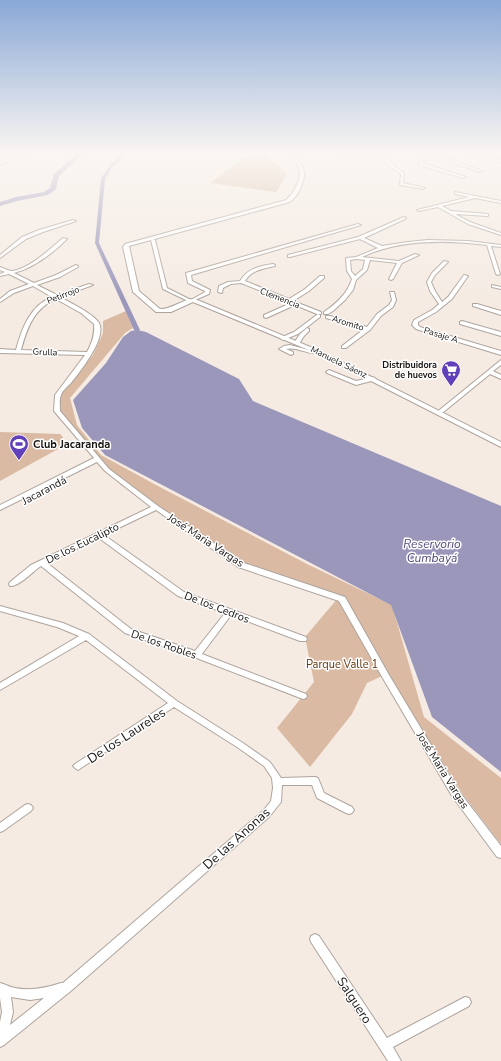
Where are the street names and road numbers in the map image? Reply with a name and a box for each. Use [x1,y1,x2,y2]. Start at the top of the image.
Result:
street label: Petirrojo [45,283,81,307]
street label: Clemencia [258,285,302,311]
street label: Aromito [331,312,365,334]
street label: Pasaje A [422,324,460,346]
street label: Manuela Sáenz [309,343,369,381]
street label: Grulla [32,346,58,358]
street label: Jacarandá [18,472,69,509]
street label: José Maria Vargas [164,510,247,571]
street label: De los Eucalipto [43,519,121,568]
street label: De los Cedros [182,588,252,627]
street label: De los Robles [129,626,199,663]
street label: De los Laureles [84,704,169,768]
street label: José Maria Vargas [412,728,472,812]
street label: De las Anonas [199,804,274,874]
street label: Salguero [332,974,376,1027]

